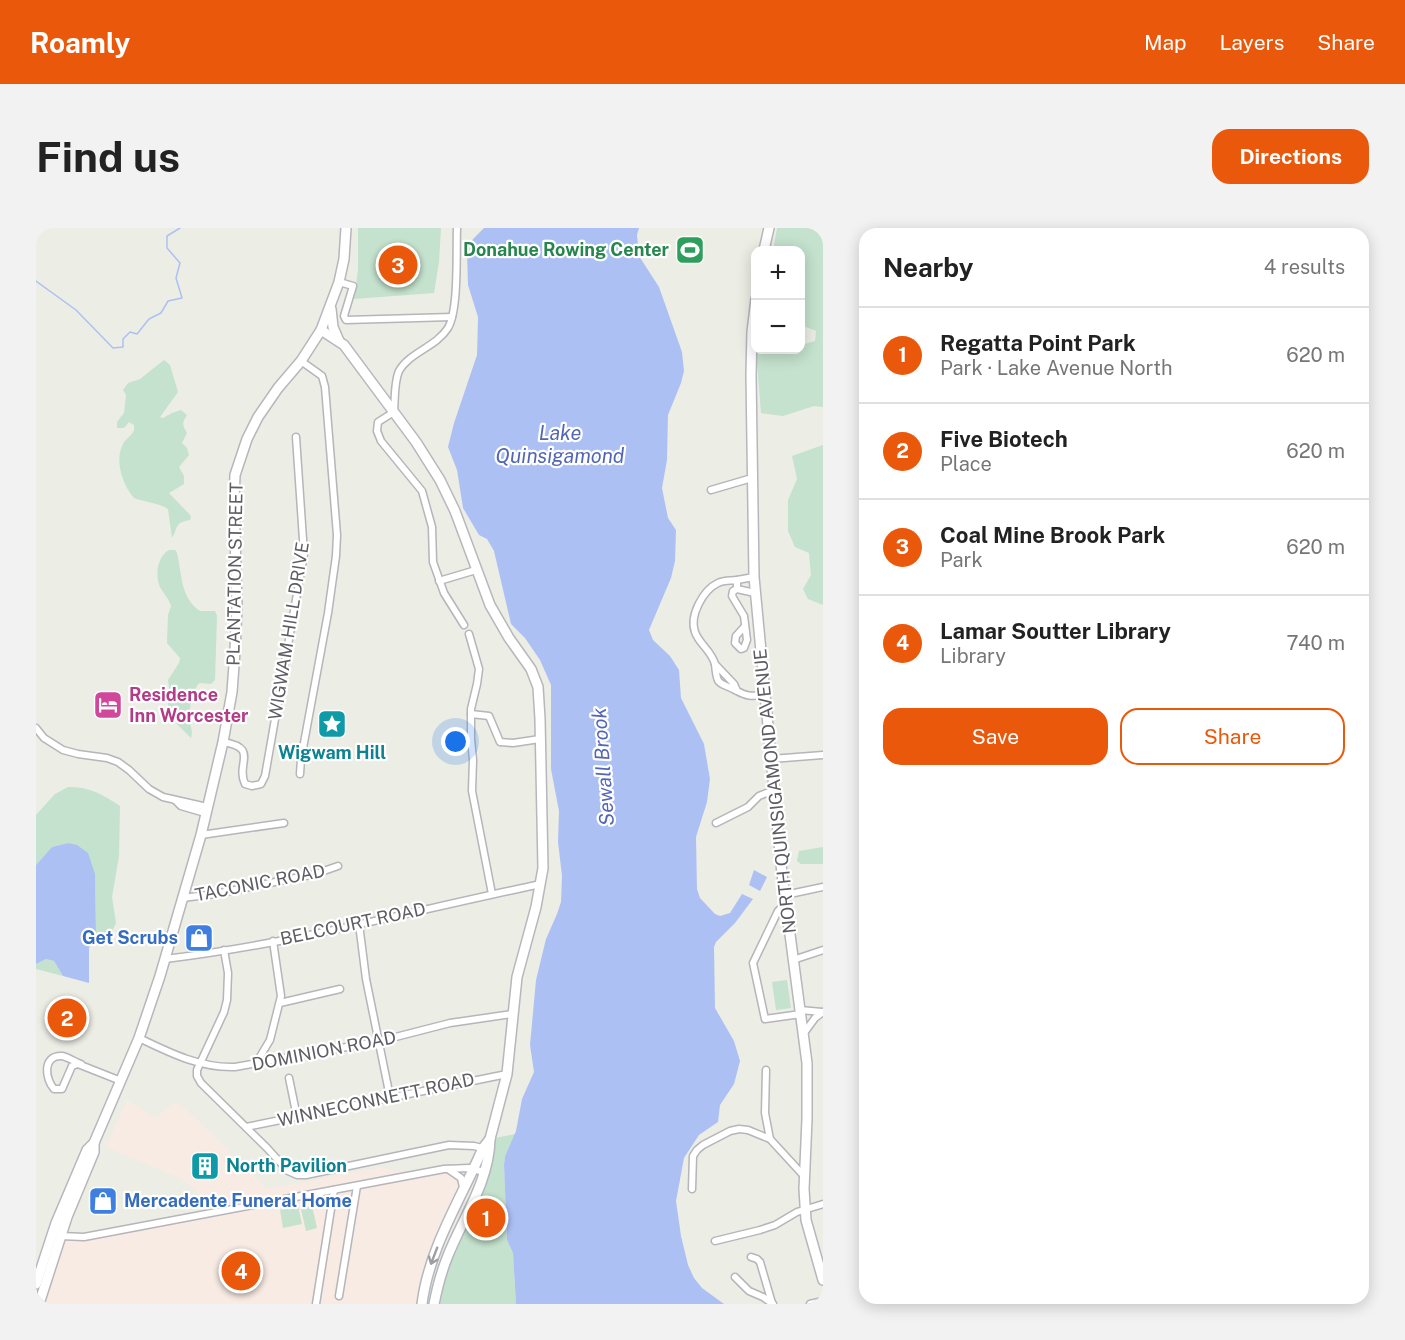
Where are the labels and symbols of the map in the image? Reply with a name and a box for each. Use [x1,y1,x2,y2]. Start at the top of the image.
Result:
sports icon: Donahue Rowing Center [674,234,706,266]
place label: Donahue Rowing Center [463,239,670,260]
pin: 3 [378,243,418,288]
water label: Lake Quinsigamond [496,421,625,468]
street label: PLANTATION STREET [222,482,247,666]
street label: WIGWAM HILL DRIVE [264,540,313,721]
street label: NORTH QUINSIGAMOND AVENUE [749,648,800,934]
place label: Residence Inn Worcester [129,684,249,726]
hotel icon: Residence Inn Worcester [92,689,124,721]
water label: Sewall Brook [587,707,619,827]
place icon: Wigwam Hill [316,708,348,740]
your location [441,727,470,756]
place label: Wigwam Hill [278,742,386,763]
street label: TACONIC ROAD [193,860,327,905]
street label: BELCOURT ROAD [278,898,428,949]
shop icon: Get Scrubs [183,922,215,954]
place label: Get Scrubs [82,927,178,948]
pin: 2 [48,996,87,1040]
street label: DOMINION ROAD [250,1026,398,1075]
street label: WINNECONNETT ROAD [275,1068,476,1131]
building icon: North Pavilion [189,1150,221,1182]
place label: North Pavilion [226,1155,347,1176]
shop icon: Mercadente Funeral Home [87,1185,119,1217]
place label: Mercadente Funeral Home [124,1190,352,1211]
pin: 1 [466,1196,506,1240]
one-way arrow [427,1247,438,1265]
pin: 4 [222,1248,260,1294]

